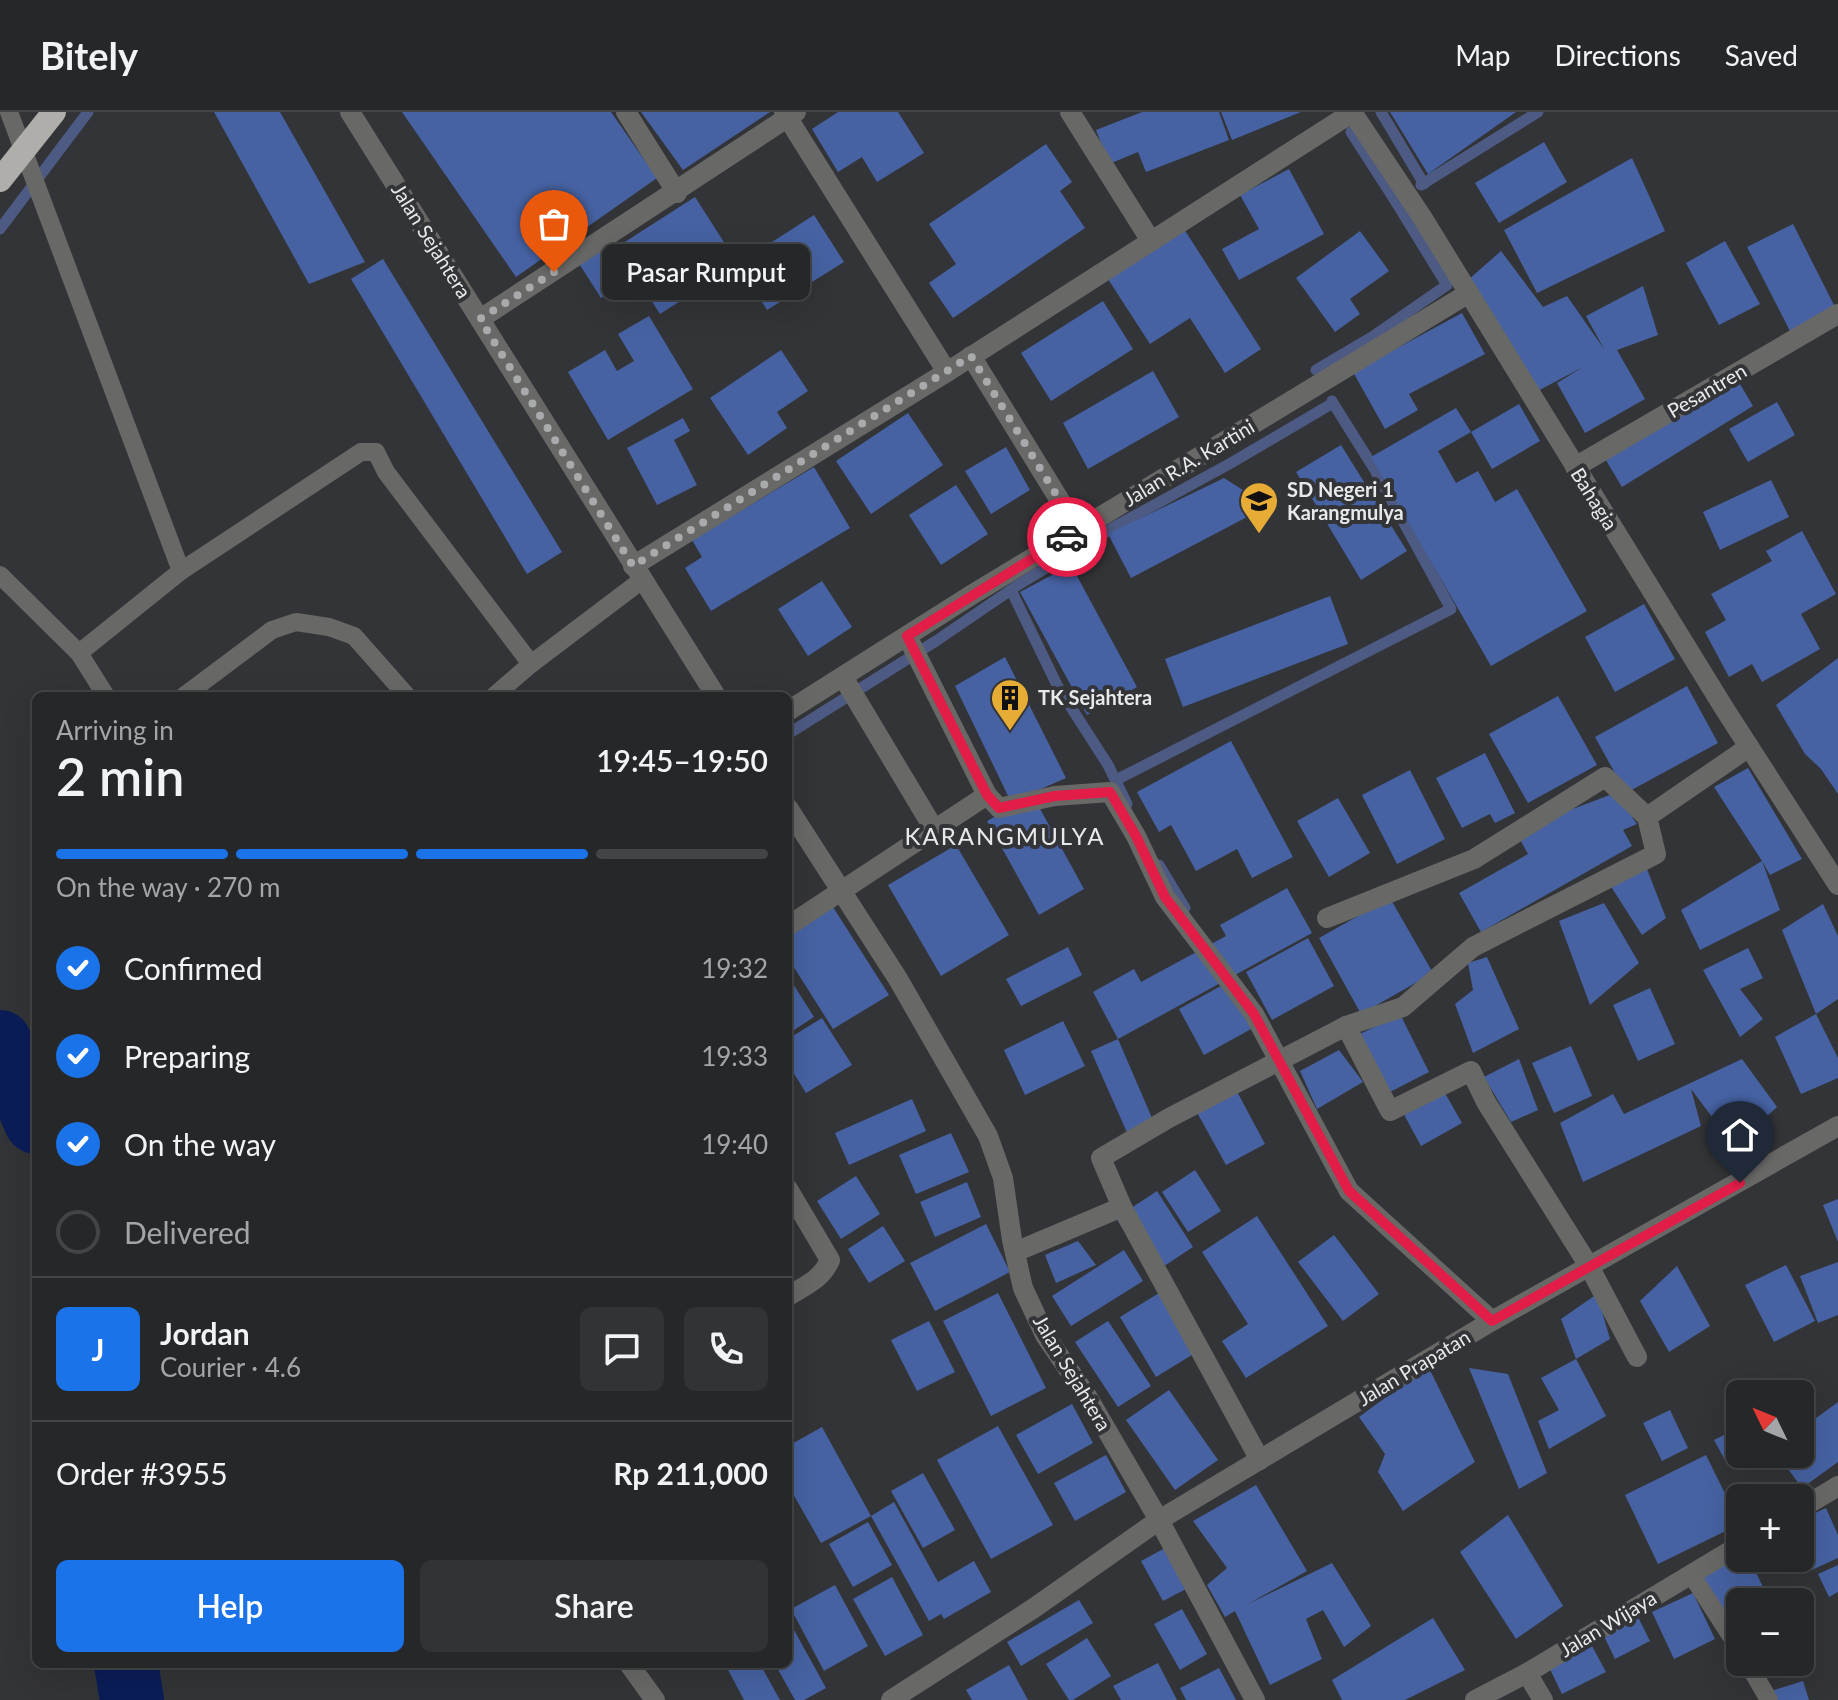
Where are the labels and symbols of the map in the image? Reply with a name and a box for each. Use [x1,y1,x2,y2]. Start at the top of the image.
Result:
street label: Jalan Sejahtera [387,179,477,302]
pin [520,190,588,272]
callout: Pasar Rumput [602,244,810,300]
street label: Pesantren [1663,358,1750,422]
street label: Jalan R.A. Kartini [1119,414,1258,511]
street label: Bahagia [1566,463,1623,534]
place label: SD Negeri 1 Karangmulya [1287,477,1404,524]
school or university icon: SD Negeri 1 Karangmulya [1238,480,1280,535]
courier [1027,497,1107,577]
building icon: TK Sejahtera [989,677,1031,732]
place label: TK Sejahtera [1038,685,1152,709]
district label: KARANGMULYA [905,821,1105,850]
pin [1706,1101,1774,1183]
street label: Jalan Sejahtera [1029,1310,1117,1435]
street label: Jalan Prapatan [1353,1324,1474,1410]
north arrow [1726,1380,1814,1468]
street label: Jalan Wijaya [1555,1585,1660,1661]

